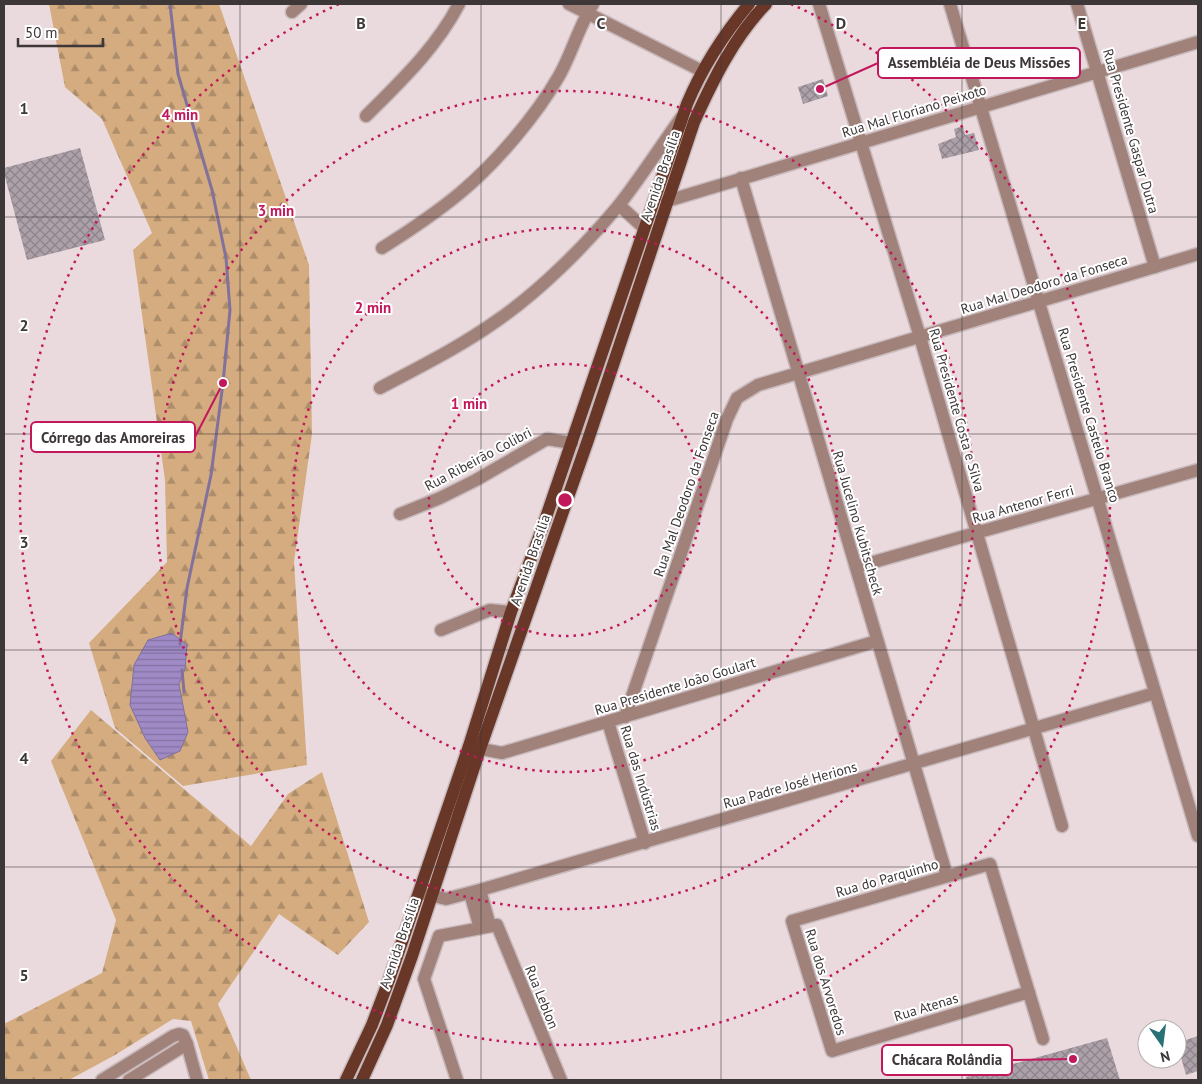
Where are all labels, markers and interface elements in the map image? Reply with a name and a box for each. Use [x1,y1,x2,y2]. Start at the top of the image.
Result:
text: B [356,13,366,33]
text: C [597,13,606,33]
text: D [836,13,846,33]
text: E [1078,13,1086,33]
scale bar [18,15,102,47]
text: 50 m [25,23,58,42]
street label: Rua Presidente Gaspar Dutra [1099,47,1163,216]
callout: Assembléia de Deus Missões [878,48,1080,78]
text: Assembléia de Deus Missões [888,53,1070,72]
street label: Rua Mal Floriano Peixoto [840,80,988,142]
text: 1 [19,98,29,118]
text: 4 min [162,105,198,124]
street label: Avenida Brasília [636,128,684,224]
text: 3 min [258,201,294,220]
street label: Rua Mal Deodoro da Fonseca [958,250,1130,318]
text: 2 min [355,298,391,317]
text: 2 [19,315,29,335]
street label: Rua Presidente Castelo Branco [1054,325,1124,505]
street label: Rua Presidente Costa e Silva [925,326,989,494]
text: 1 min [451,394,487,413]
street label: Rua Mal Deodoro da Fonseca [649,409,723,579]
callout: Córrego das Amoreiras [31,422,195,452]
street label: Rua Ribeirão Colibri [421,423,535,495]
text: Córrego das Amoreiras [41,428,185,447]
street label: Rua Jucelino Kubitscheck [829,449,887,598]
street label: Rua Antenor Ferri [970,481,1076,527]
centre of rings [556,491,574,509]
street label: Avenida Brasília [506,512,554,608]
text: 3 [19,532,29,552]
street label: Rua Presidente João Goulart [592,653,758,719]
street label: Rua das Indústrias [616,723,666,833]
text: 4 [19,748,29,768]
street label: Rua Padre José Herions [721,757,859,813]
street label: Rua do Parquinho [834,855,940,901]
street label: Avenida Brasília [375,895,423,991]
street label: Rua dos Arvoredos [801,927,851,1038]
street label: Rua Leblon [521,963,563,1031]
text: 5 [19,965,29,985]
street label: Rua Atenas [892,989,960,1025]
north arrow [1137,1019,1187,1069]
callout: Chácara Rolândia [882,1045,1012,1075]
text: N [1159,1047,1172,1066]
text: Chácara Rolândia [892,1050,1002,1069]

